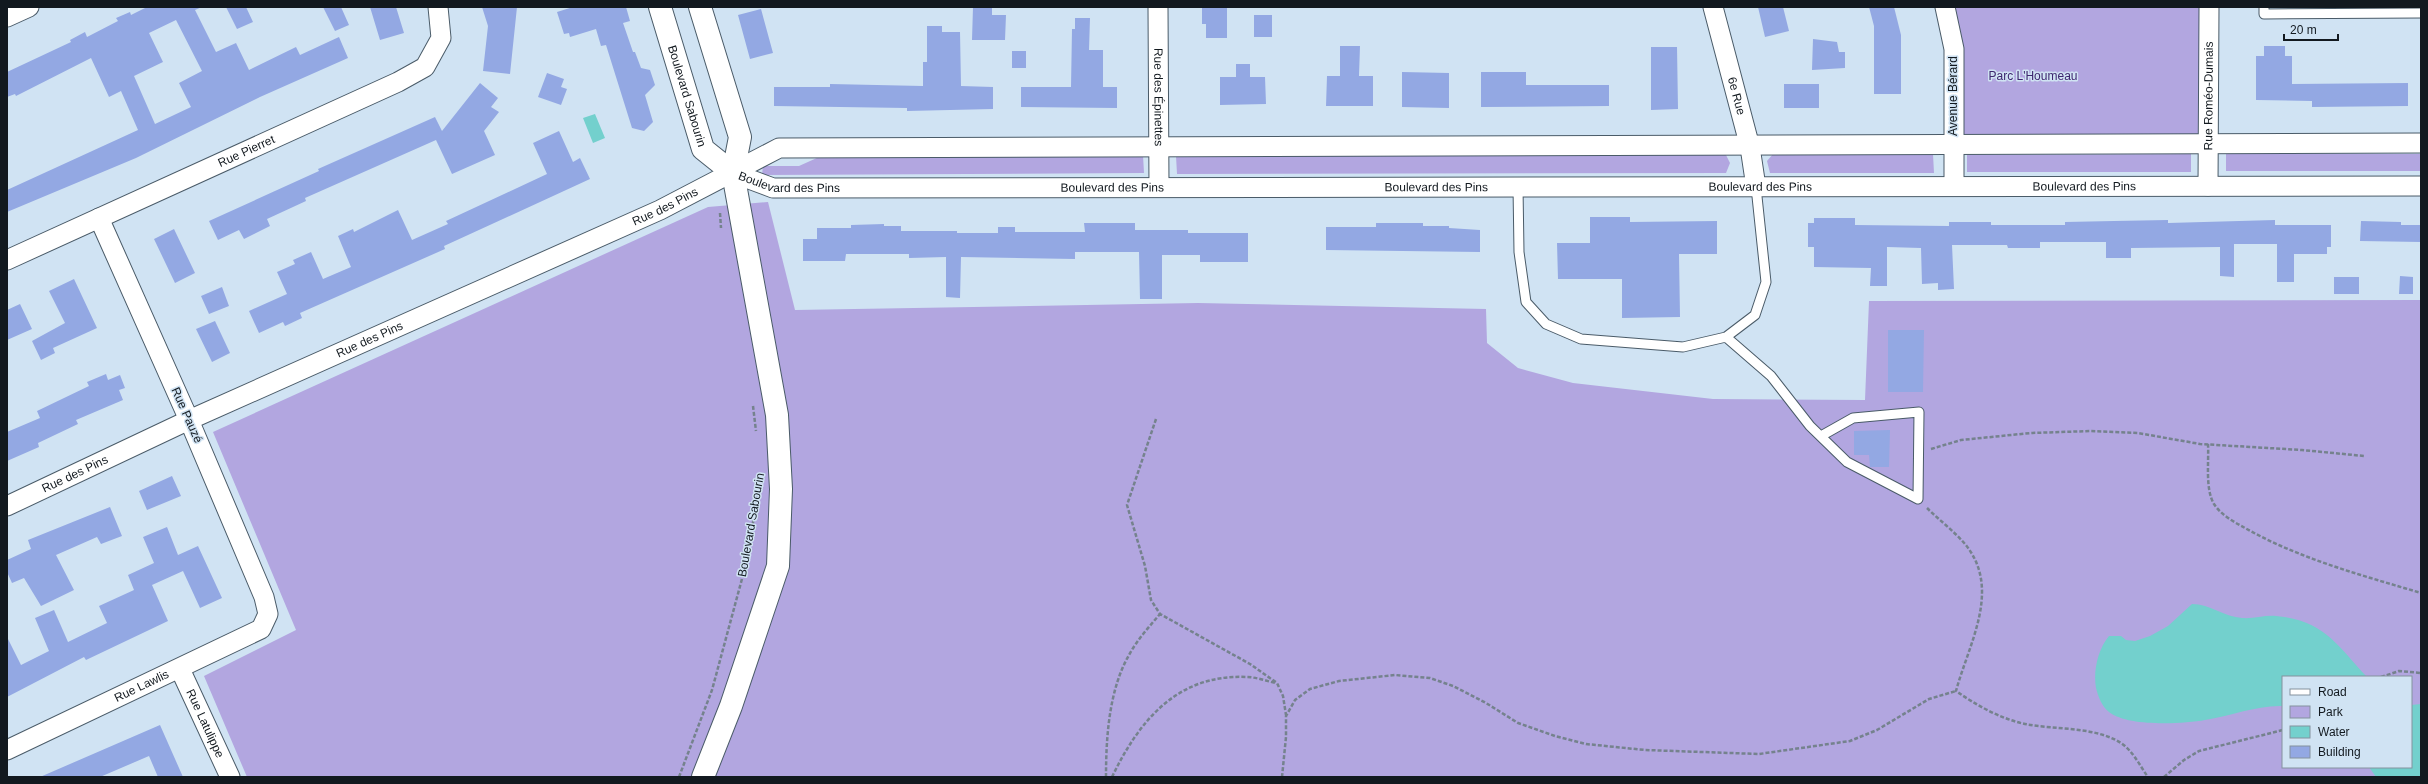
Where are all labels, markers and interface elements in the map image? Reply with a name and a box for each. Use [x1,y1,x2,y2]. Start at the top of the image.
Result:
scale bar [2284,16,2338,42]
text: 20 m [2290,23,2317,37]
street label: Rue Roméo-Dumais [2201,42,2216,150]
street label: Boulevard Sabourin [665,43,709,149]
street label: Rue des Épinettes [1151,48,1167,146]
street label: Avenue Bérard [1946,56,1960,136]
park label: Parc L'Houmeau [1988,69,2078,83]
street label: 6e Rue [1725,75,1748,117]
street label: Rue Pierret [216,132,278,170]
street label: Boulevard des Pins [736,169,840,195]
street label: Boulevard des Pins [2032,179,2136,193]
street label: Boulevard des Pins [1384,180,1488,194]
street label: Boulevard des Pins [1708,180,1812,194]
street label: Boulevard des Pins [1060,181,1164,195]
street label: Rue des Pins [630,185,700,229]
street label: Rue des Pins [334,319,405,360]
street label: Rue Pauzé [169,385,206,445]
street label: Rue des Pins [40,452,110,496]
street label: Boulevard Sabourin [735,472,767,578]
street label: Rue Lawlis [112,667,171,705]
legend [2282,676,2412,768]
text: Road [2318,685,2347,699]
street label: Rue Latulippe [183,687,227,760]
text: Park [2318,705,2344,719]
text: Water [2318,725,2350,739]
text: Building [2318,745,2361,759]

